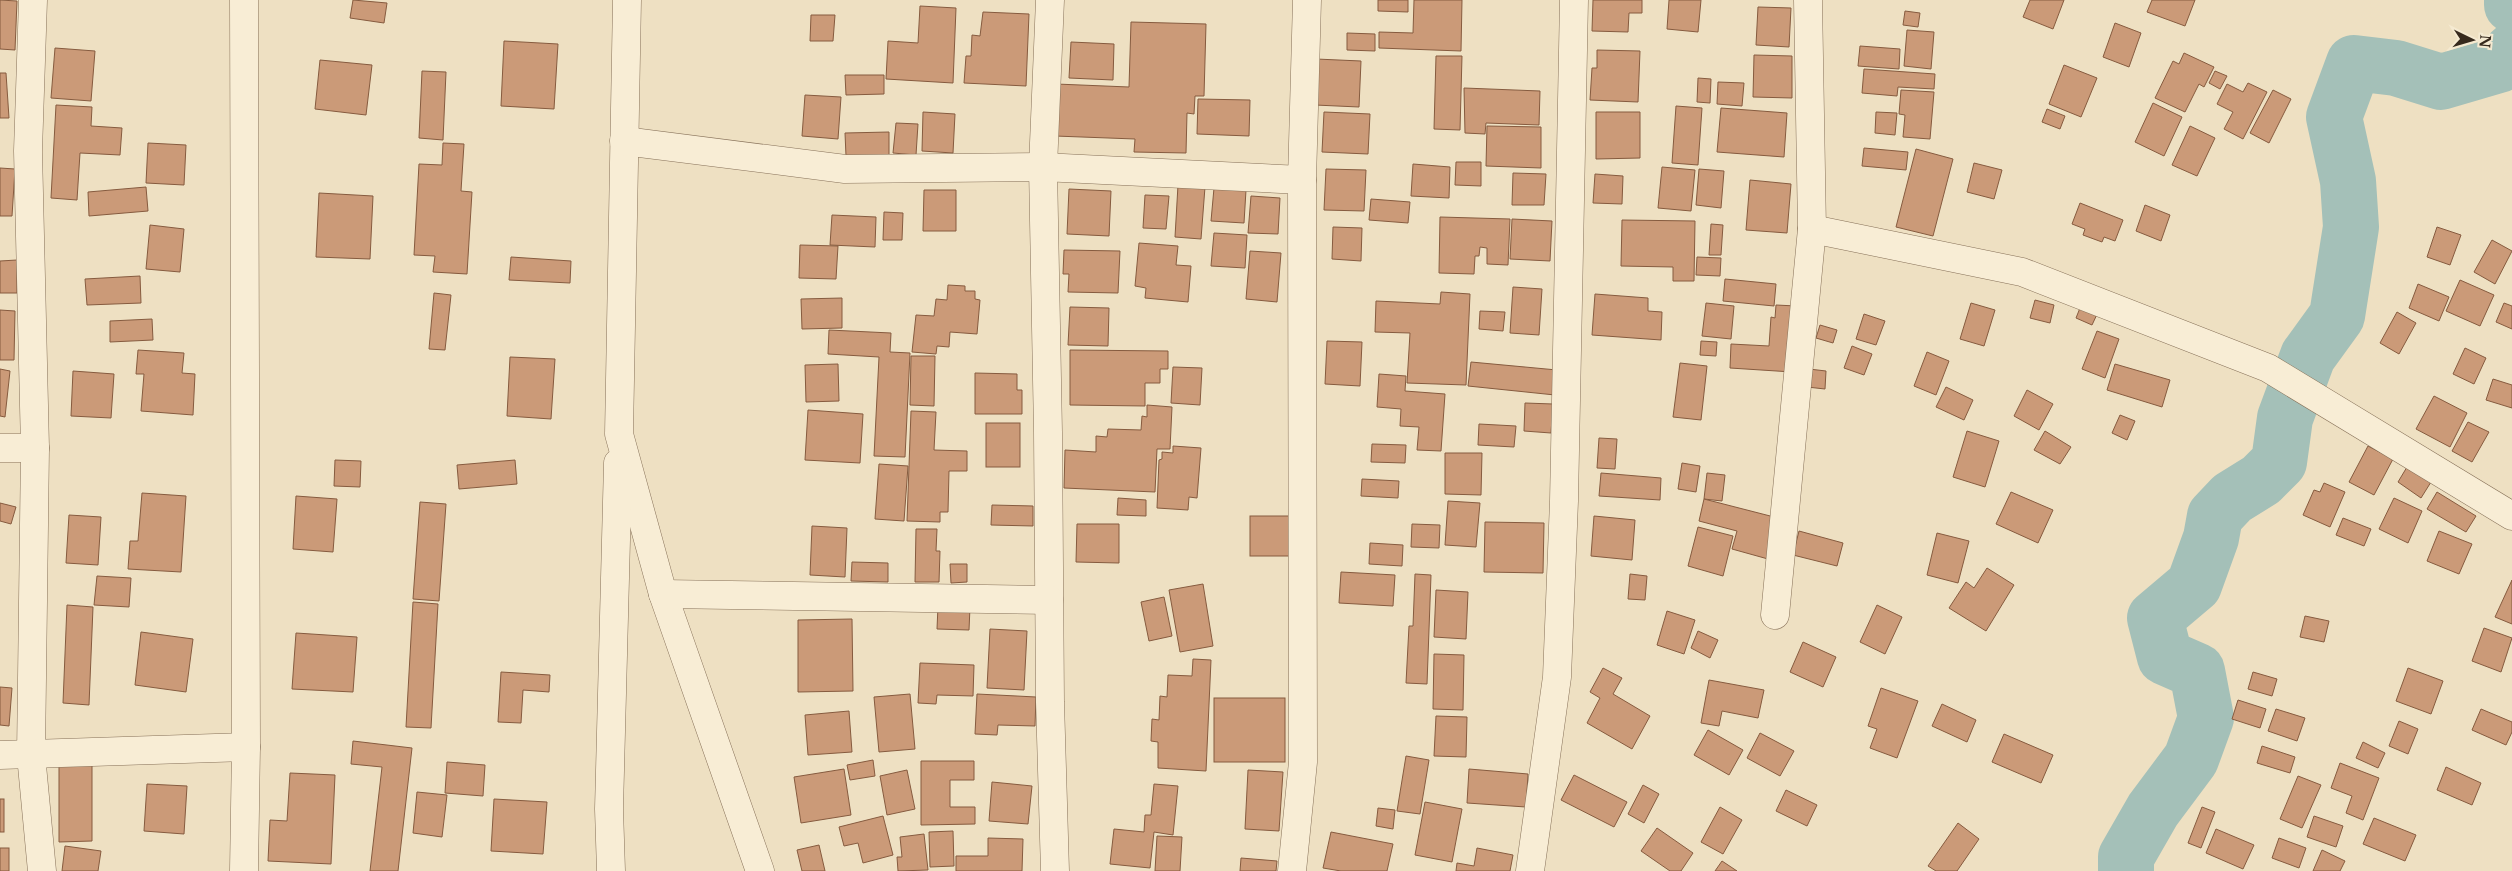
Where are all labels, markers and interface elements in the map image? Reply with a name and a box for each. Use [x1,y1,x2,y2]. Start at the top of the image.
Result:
north arrow [2447,15,2497,65]
text: N [2475,34,2494,48]

